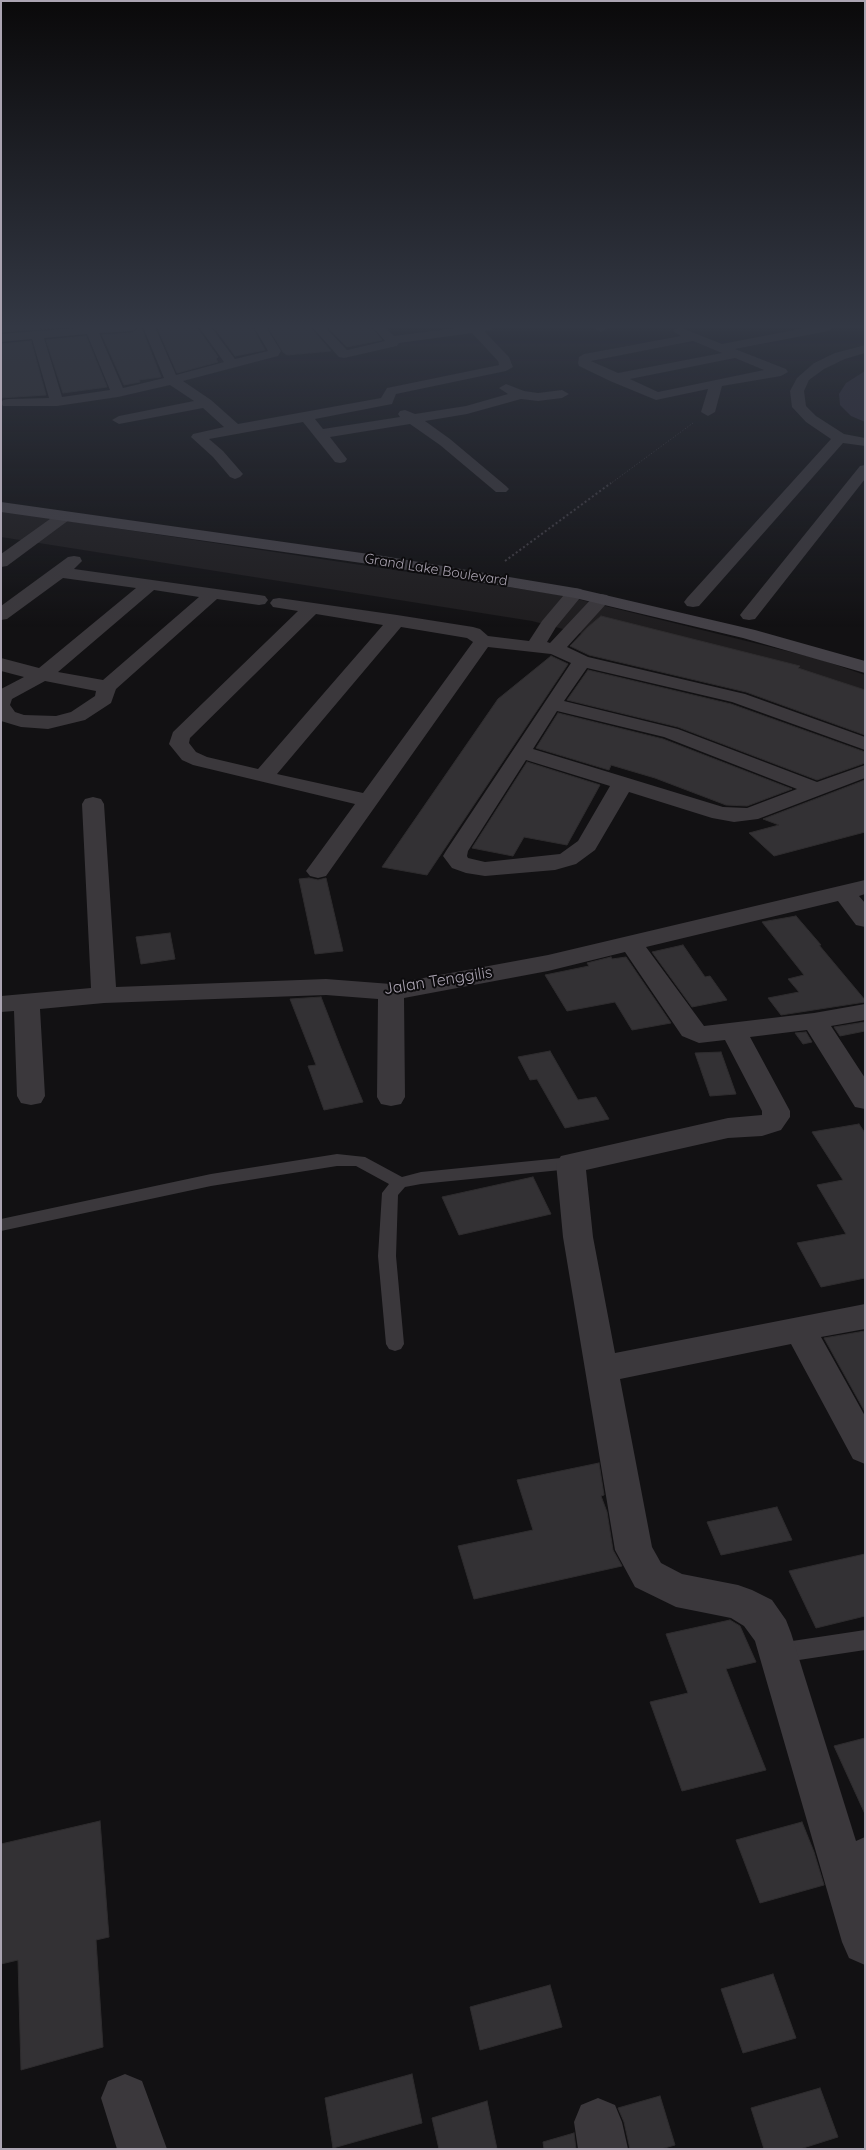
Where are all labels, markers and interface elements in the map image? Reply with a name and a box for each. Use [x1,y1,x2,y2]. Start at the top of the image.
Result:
street label: Grand Lake Boulevard [363,550,509,590]
street label: Jalan Tenggilis [382,963,494,999]

